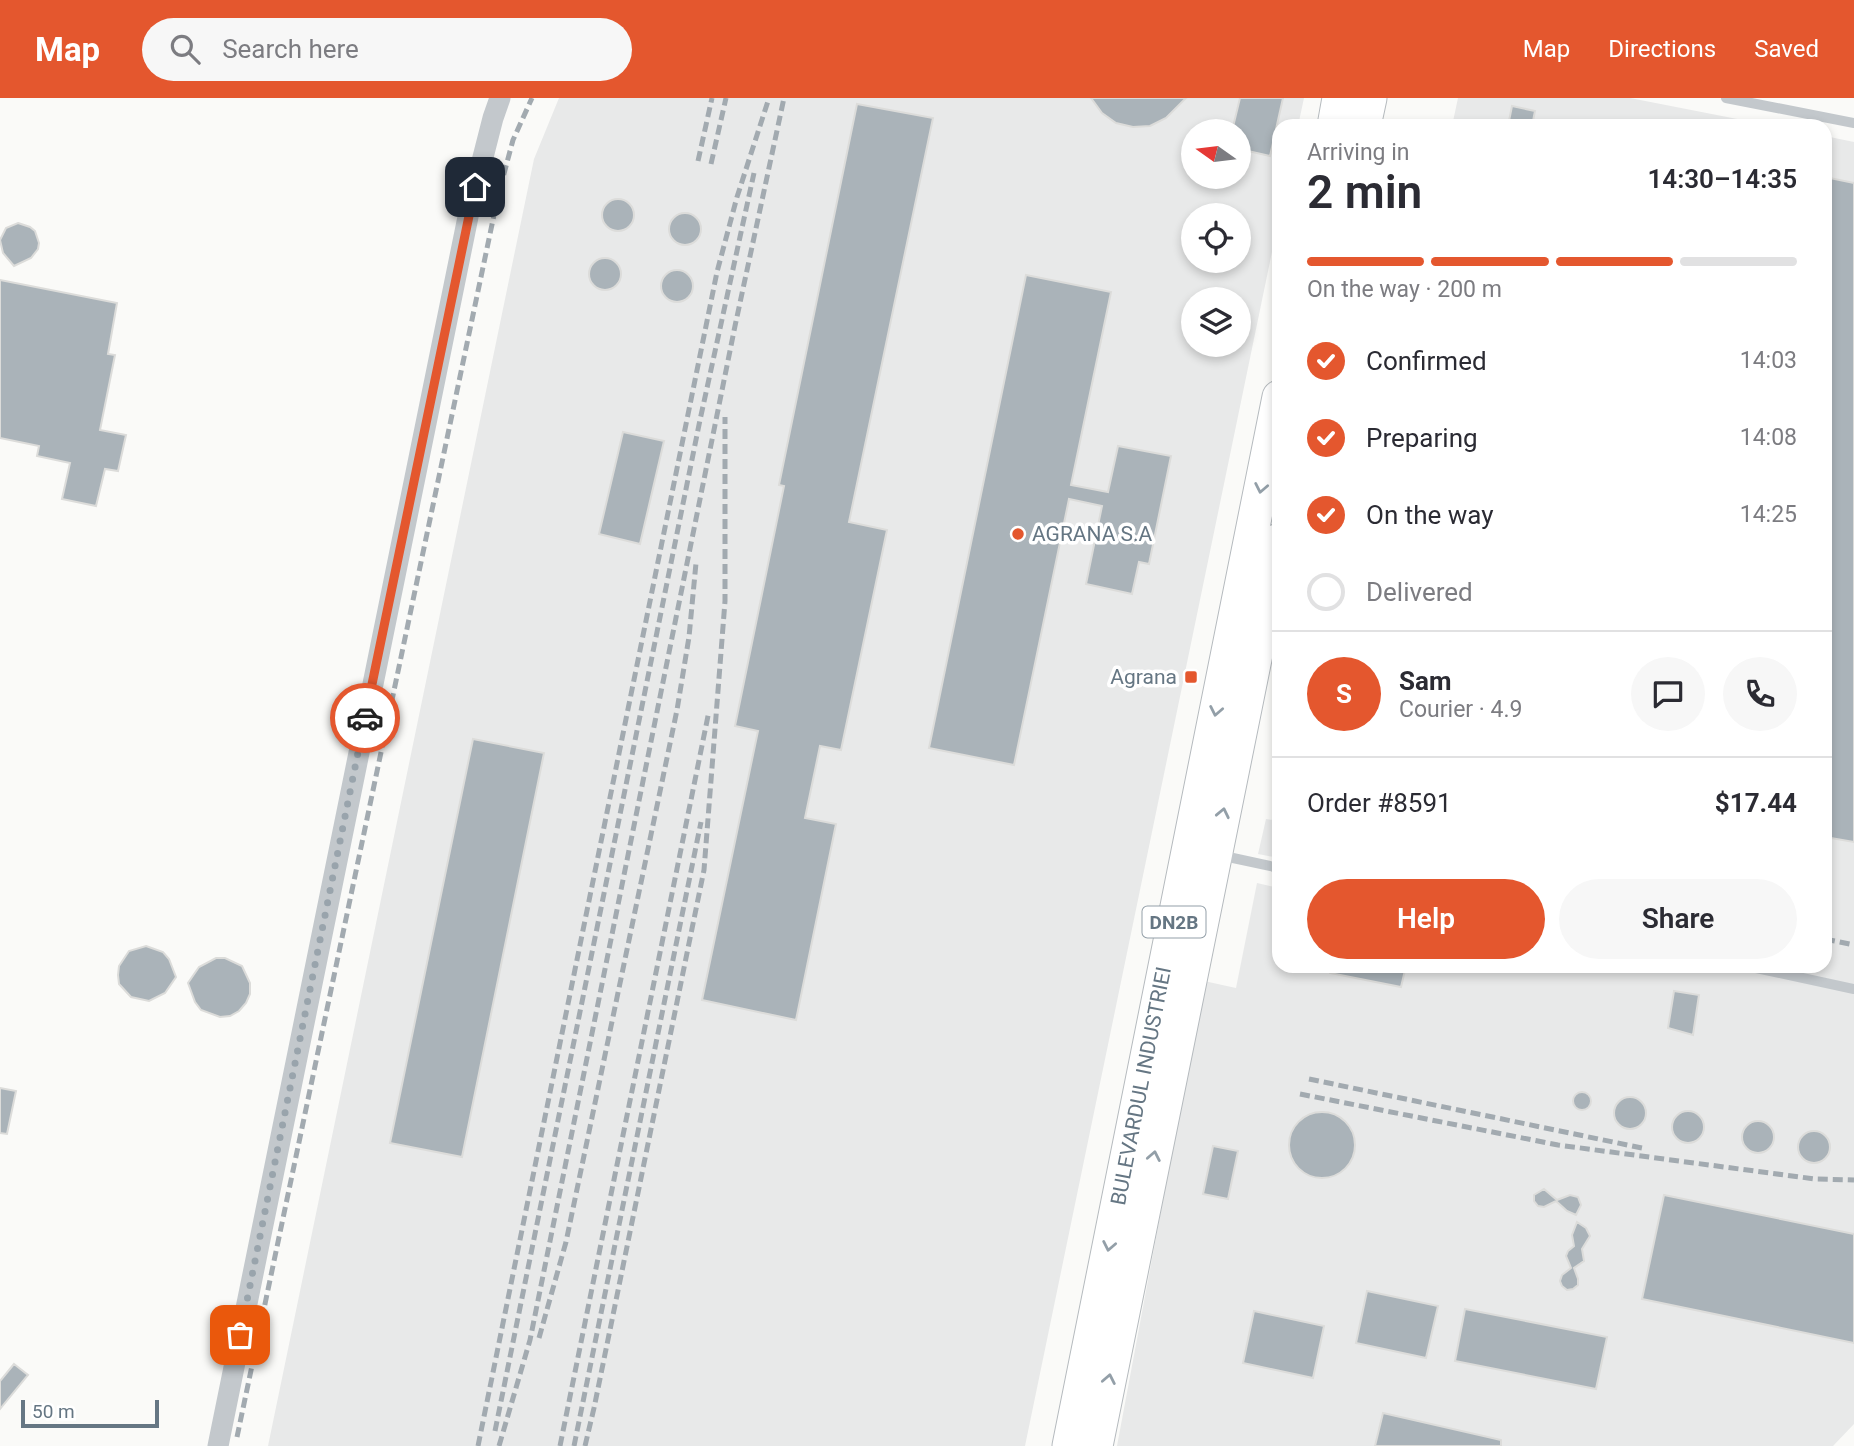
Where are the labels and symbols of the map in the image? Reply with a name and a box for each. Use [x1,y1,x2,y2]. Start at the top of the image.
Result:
north arrow [1181,119,1251,189]
pin [445,157,505,217]
one-way arrow [1254,482,1269,494]
place label: AGRANA S.A [1032,522,1153,546]
marker: AGRANA S.A [1010,526,1026,542]
place label: Agrana [1110,665,1177,689]
marker: Agrana [1183,669,1199,685]
courier [330,683,400,753]
one-way arrow [1210,705,1225,717]
one-way arrow [1215,807,1230,819]
road number: DN2B [1142,906,1206,937]
street label: BULEVARDUL INDUSTRIEI [1106,965,1176,1207]
one-way arrow [1146,1150,1161,1162]
one-way arrow [1102,1240,1117,1252]
pin [210,1305,270,1365]
one-way arrow [1101,1373,1116,1385]
scale bar [21,1397,159,1429]

